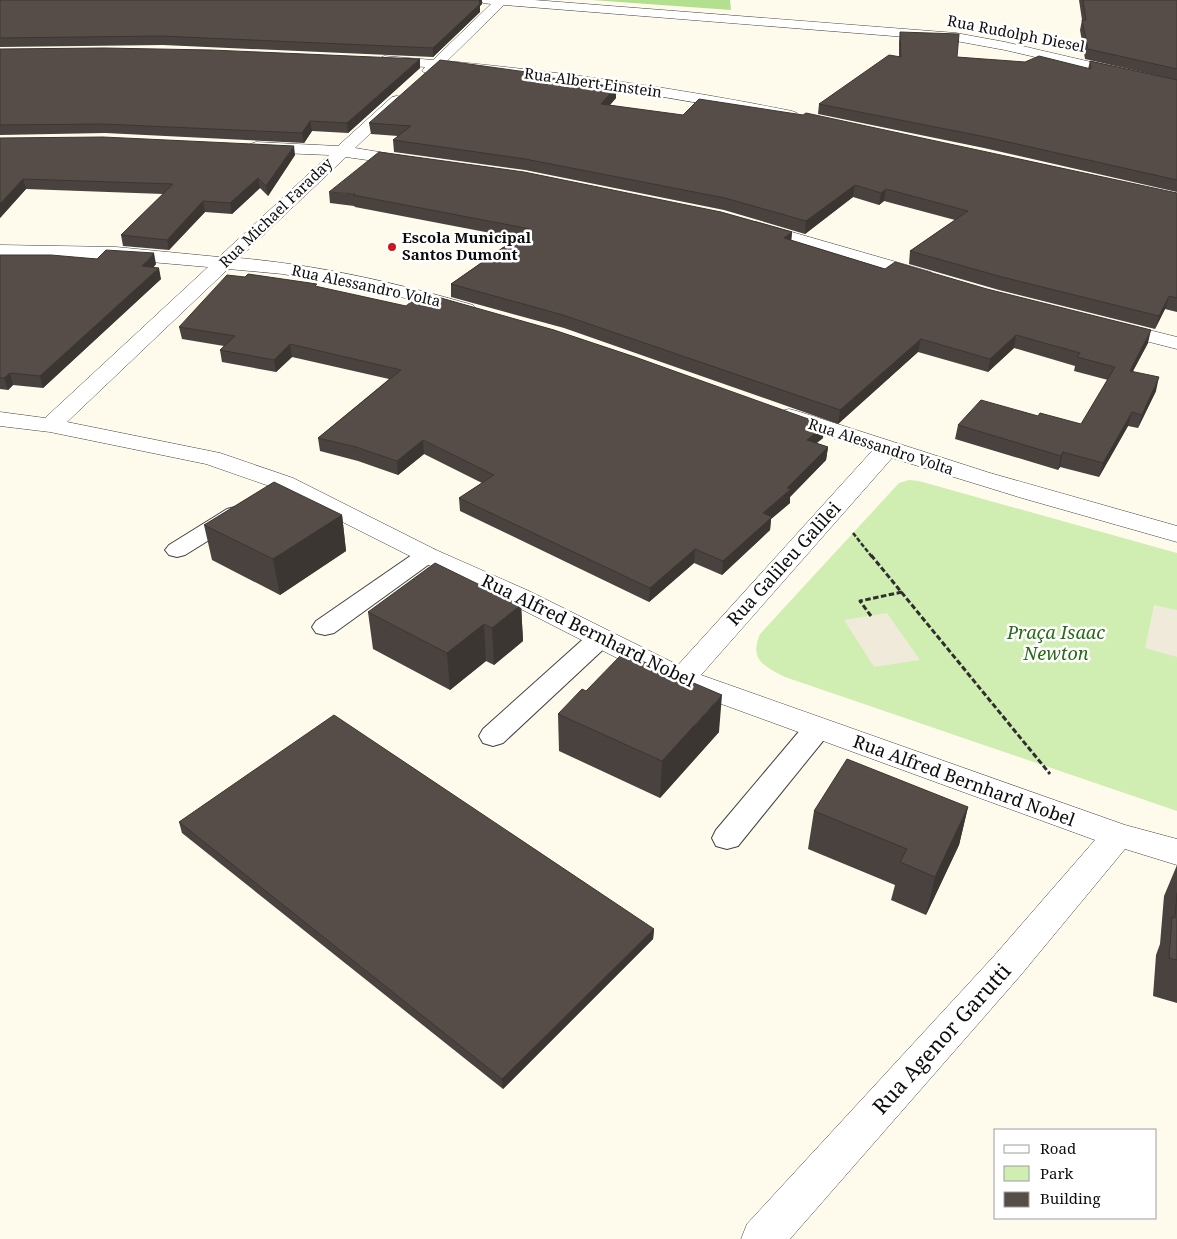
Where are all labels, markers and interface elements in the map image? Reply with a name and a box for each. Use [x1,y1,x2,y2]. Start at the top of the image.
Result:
street label: Rua Rudolph Diesel [946,10,1087,56]
street label: Rua Albert Einstein [523,62,664,102]
street label: Rua Michael Faraday [214,153,337,272]
place label: Escola Municipal Santos Dumont [402,227,532,264]
marker: Escola Municipal Santos Dumont [386,241,398,253]
street label: Rua Alessandro Volta [290,259,442,311]
street label: Rua Alessandro Volta [806,413,957,479]
street label: Rua Galileu Galilei [721,496,846,630]
street label: Rua Alfred Bernhard Nobel [478,568,699,692]
park label: Praça Isaac Newton [1006,620,1105,665]
street label: Rua Alfred Bernhard Nobel [850,729,1079,832]
street label: Rua Agenor Garutti [866,957,1017,1120]
legend [994,1129,1157,1219]
text: Road [1040,1138,1076,1158]
text: Park [1040,1163,1074,1183]
text: Building [1040,1188,1101,1208]

